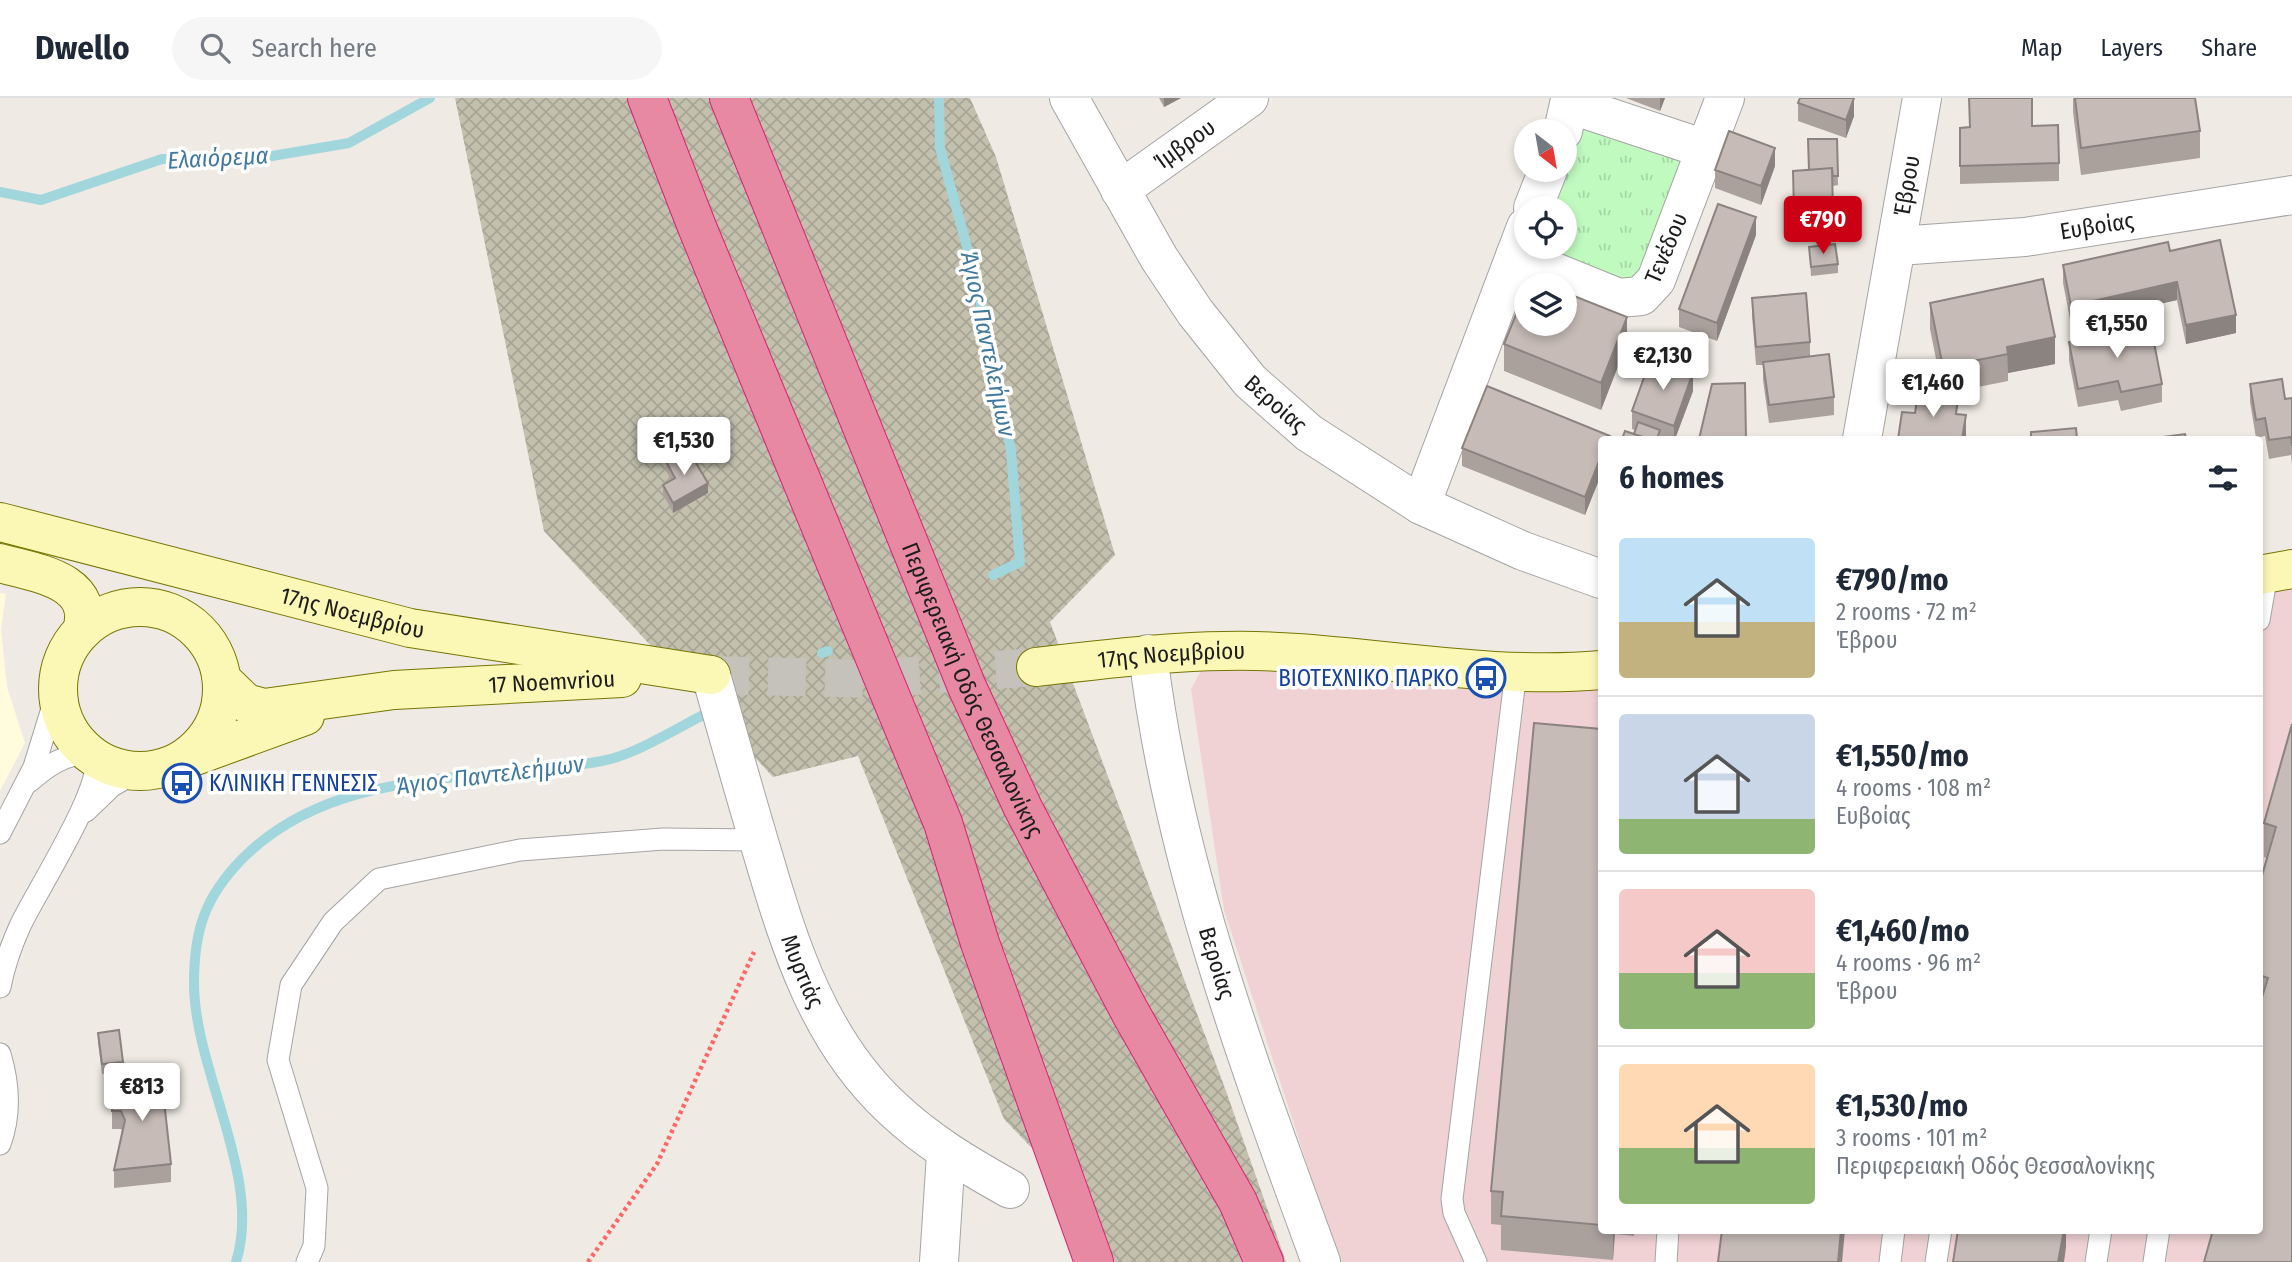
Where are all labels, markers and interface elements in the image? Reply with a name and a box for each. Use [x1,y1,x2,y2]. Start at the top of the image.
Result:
search box [172,17,662,80]
text: Dwello [35,28,130,68]
icon: search [196,29,234,67]
text: Search here [252,33,377,64]
text: Map [2021,34,2063,62]
text: Layers [2101,34,2163,62]
text: Share [2201,34,2257,62]
street label: Ίμβρου [1148,113,1221,176]
north arrow [1514,119,1577,182]
map controls [1514,119,1577,336]
water label: Ελαιόρεμα [167,141,269,175]
street label: Έβρου [1887,153,1926,219]
button: locate [1514,196,1577,259]
pin: €790 [1782,197,1864,256]
text: €790 [1800,205,1846,233]
street label: Ευβοίας [2058,206,2136,245]
street label: Τενέδου [1639,208,1693,288]
water label: Άγιος Παντελεήμων [955,248,1022,440]
button: layers [1514,273,1577,336]
pin: €1,550 [2060,300,2174,360]
text: €1,550 [2086,309,2148,337]
pin: €2,130 [1606,332,1720,392]
text: €2,130 [1634,341,1692,369]
pin: €1,460 [1876,360,1990,419]
text: €1,460 [1902,368,1964,396]
street label: Βεροίας [1239,369,1313,439]
pin: €1,530 [627,418,741,477]
text: €1,530 [653,426,715,454]
icon: filters [2204,459,2242,497]
text: 6 homes [1619,460,1724,496]
street label: Περιφερειακή Οδός Θεσσαλονίκης [896,538,1050,842]
text: €790/mo [1836,562,1949,598]
icon: home [1675,566,1759,650]
street label: 17ης Νοεμβρίου [277,581,426,644]
text: 2 rooms · 72 m² [1836,598,1977,626]
text: Έβρου [1836,626,1897,654]
street label: 17ης Νοεμβρίου [1096,637,1245,674]
bus stop icon: ΒΙΟΤΕΧΝΙΚΟ ΠΑΡΚΟ [1465,657,1507,699]
street label: 17 Noemvriou [488,664,616,699]
place label: ΒΙΟΤΕΧΝΙΚΟ ΠΑΡΚΟ [1278,664,1459,692]
text: €1,550/mo [1836,738,1969,774]
icon: home [1675,742,1759,826]
water label: Άγιος Παντελεήμων [394,749,587,800]
bus stop icon: ΚΛΙΝΙΚΗ ΓΕΝΝΕΣΙΣ [161,762,203,804]
place label: ΚΛΙΝΙΚΗ ΓΕΝΝΕΣΙΣ [209,769,378,797]
text: 4 rooms · 108 m² [1836,774,1991,802]
text: Ευβοίας [1836,802,1910,830]
text: €1,460/mo [1836,913,1970,949]
icon: home [1675,917,1759,1001]
street label: Βεροίας [1193,924,1241,1003]
street label: Μυρτιάς [775,931,830,1013]
text: 4 rooms · 96 m² [1836,949,1981,977]
text: Έβρου [1836,977,1897,1005]
pin: €813 [101,1063,183,1123]
text: €813 [120,1072,164,1100]
text: €1,530/mo [1836,1088,1968,1124]
icon: home [1675,1092,1759,1176]
text: 3 rooms · 101 m² [1836,1124,1987,1152]
text: Περιφερειακή Οδός Θεσσαλονίκης [1836,1152,2155,1180]

